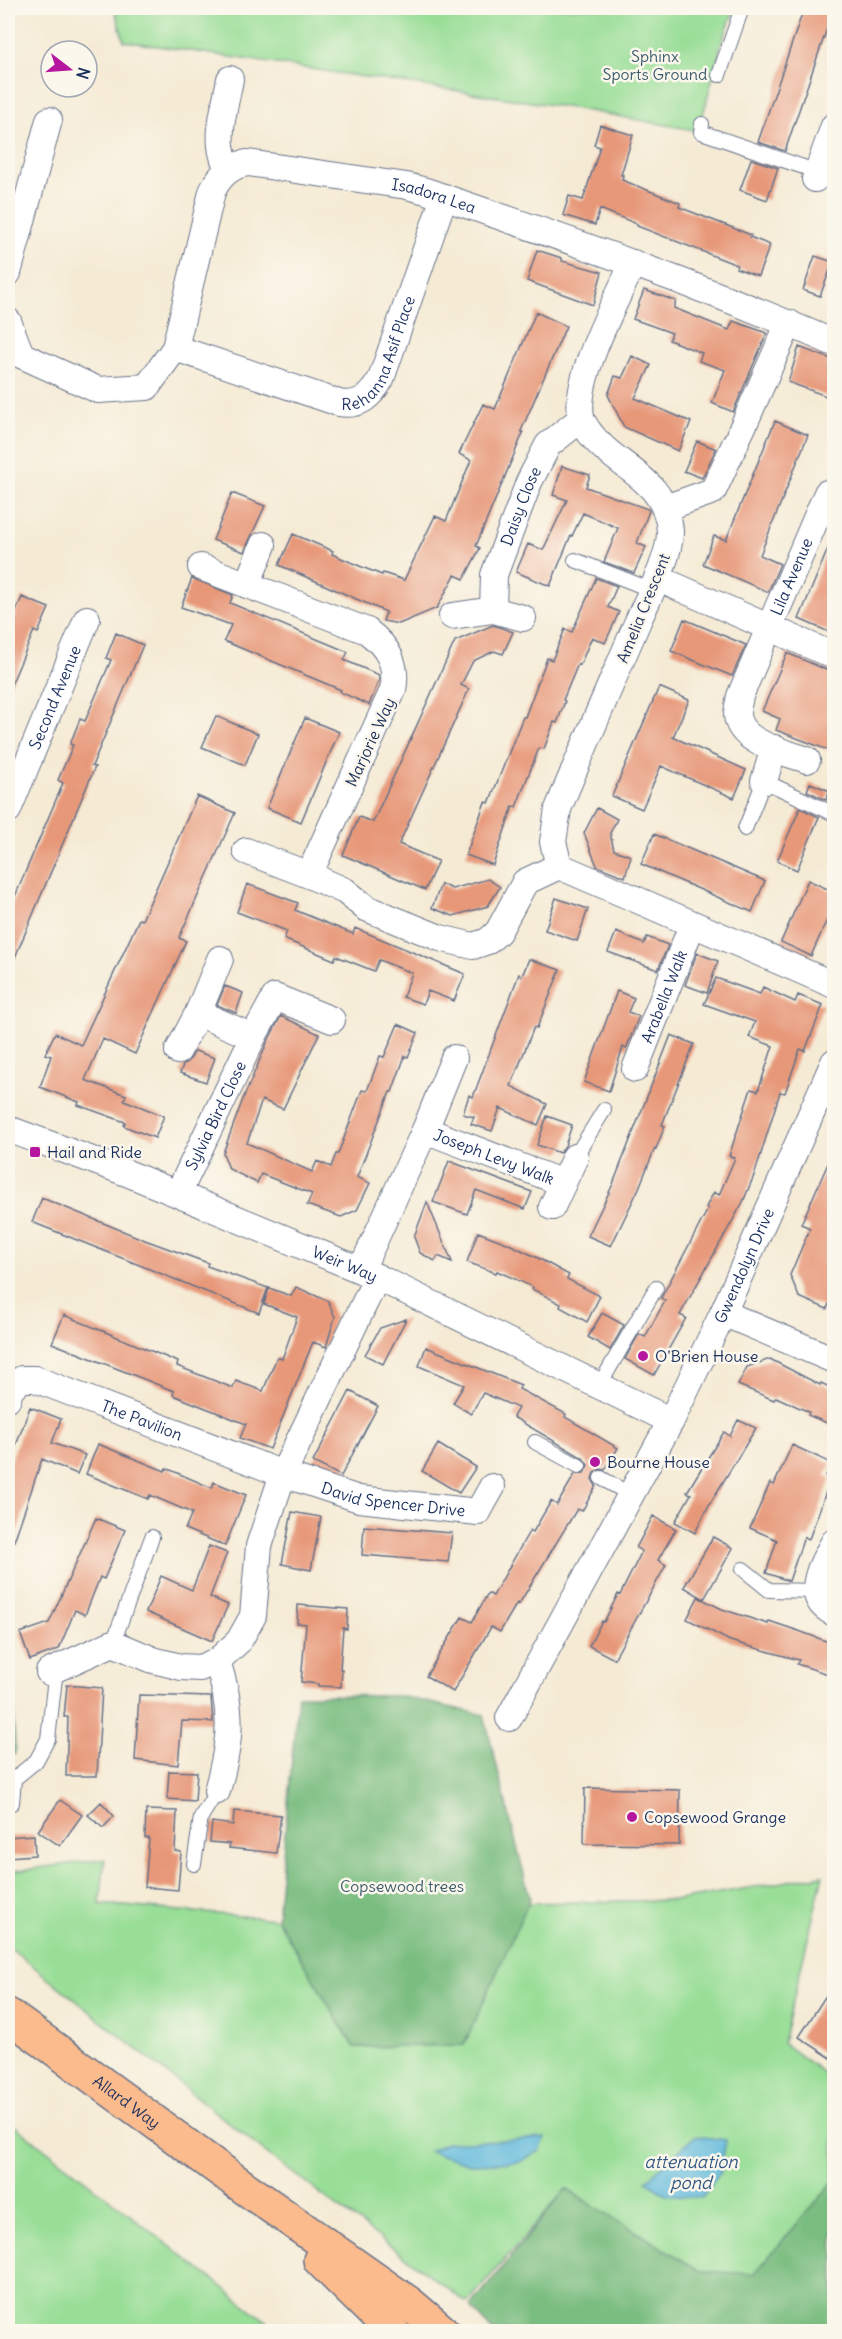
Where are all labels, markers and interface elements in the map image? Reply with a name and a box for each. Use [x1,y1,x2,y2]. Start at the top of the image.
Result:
north arrow [39,39,99,99]
park label: Sphinx Sports Ground [603,46,707,84]
text: N [72,65,95,82]
street label: Isadora Lea [391,174,479,217]
street label: Rehanna Asif Place [341,293,419,414]
street label: Daisy Close [496,463,545,548]
street label: Lila Avenue [766,535,817,618]
street label: Amelia Crescent [612,550,674,666]
street label: Second Avenue [24,642,85,752]
street label: Marjorie Way [341,694,399,790]
street label: Arabella Walk [636,947,691,1046]
street label: Sylvia Bird Close [181,1058,250,1173]
street label: Joseph Levy Walk [431,1124,557,1189]
place label: Hail and Ride [47,1142,142,1162]
marker: Hail and Ride [28,1145,42,1159]
street label: Gwendolyn Drive [710,1205,778,1327]
street label: Weir Way [309,1241,381,1286]
place label: O'Brien House [655,1346,758,1366]
marker: O'Brien House [636,1349,650,1363]
street label: The Pavilion [99,1395,185,1445]
place label: Bourne House [607,1452,710,1472]
marker: Bourne House [588,1455,602,1469]
street label: David Spencer Drive [319,1477,466,1521]
place label: Copsewood Grange [644,1807,786,1827]
marker: Copsewood Grange [625,1810,639,1824]
park label: Copsewood trees [340,1876,464,1896]
street label: Allard Way [89,2070,164,2133]
water label: attenuation pond [644,2150,738,2194]

